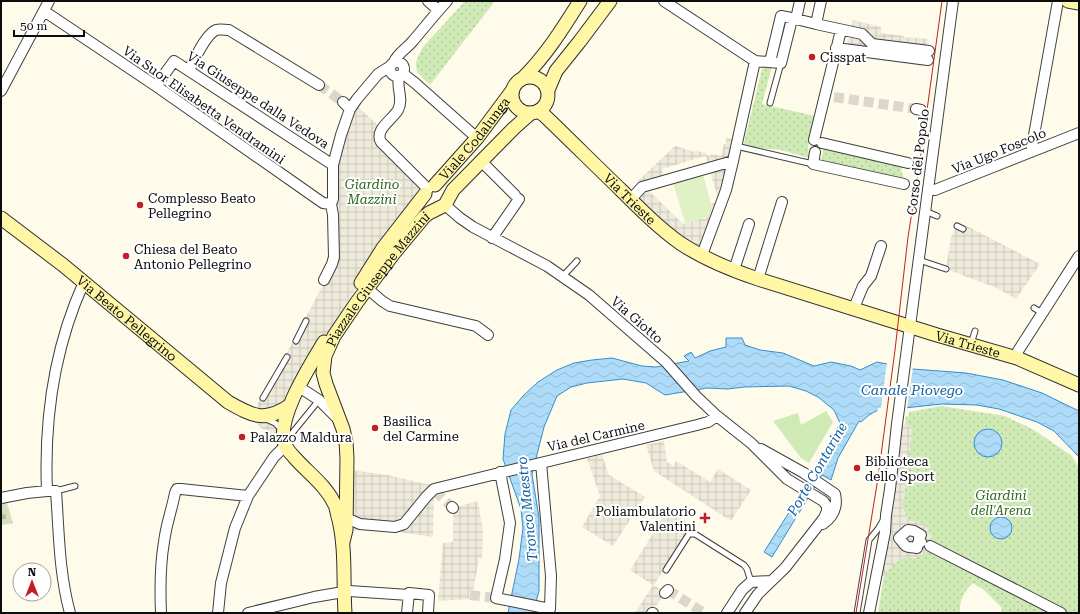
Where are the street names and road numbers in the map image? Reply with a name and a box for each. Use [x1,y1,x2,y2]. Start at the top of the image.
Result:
street label: Via Suor Elisabetta Vendramini [120,43,288,167]
street label: Via Giuseppe dalla Vedova [184,48,332,152]
street label: Viale Codalunga [436,94,512,183]
street label: Corso del Popolo [904,108,932,216]
street label: Via Ugo Foscolo [950,125,1048,177]
street label: Via Trieste [601,170,659,227]
street label: Piazzale Giuseppe Mazzini [323,208,432,349]
street label: Via Beato Pellegrino [74,272,180,364]
street label: Via Giotto [608,294,666,346]
street label: Via Trieste [934,327,1002,360]
street label: Via del Carmine [546,418,646,454]

